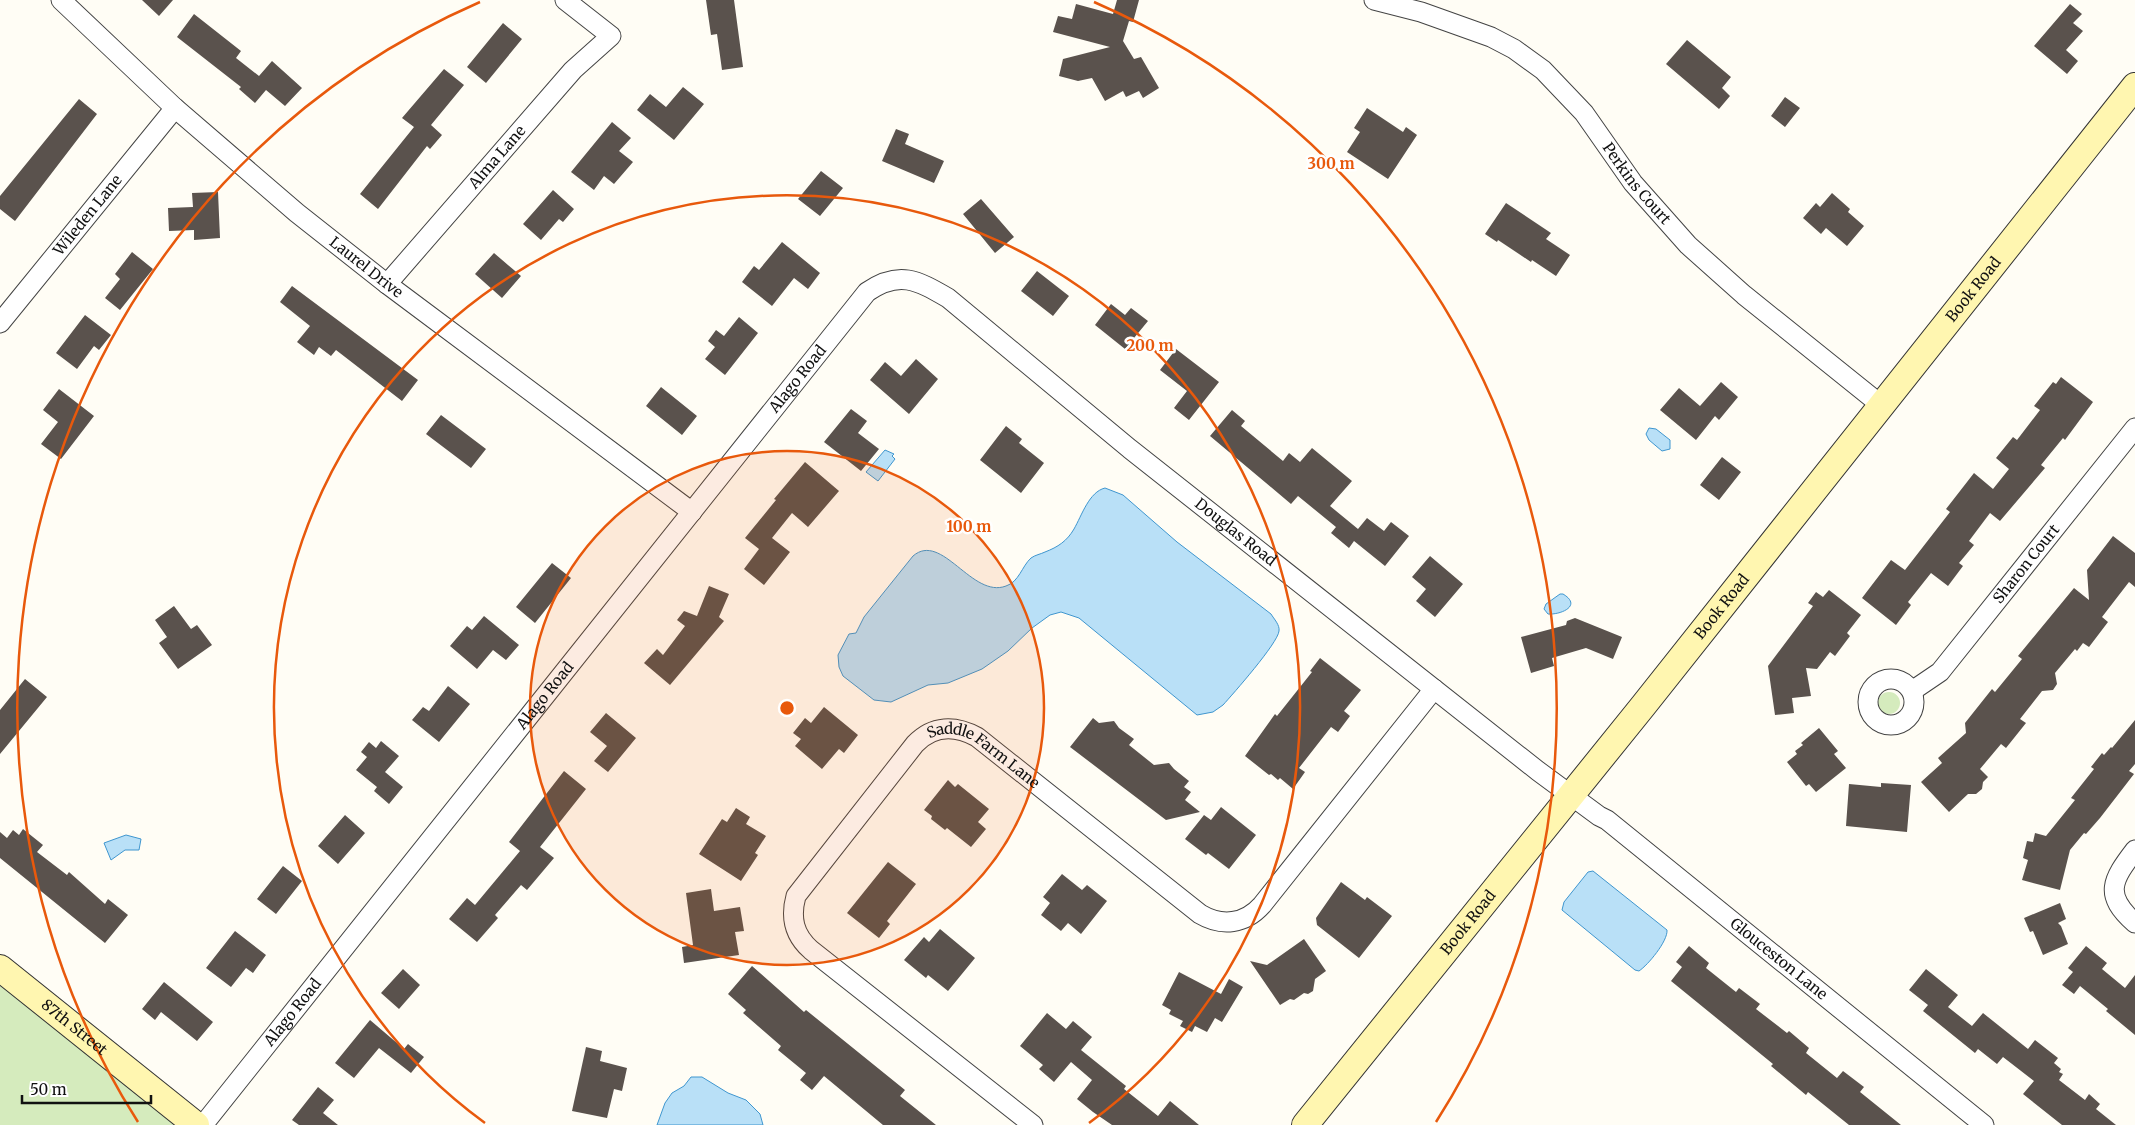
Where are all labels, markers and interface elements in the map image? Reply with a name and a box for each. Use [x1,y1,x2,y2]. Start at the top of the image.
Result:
street label: Alma Lane [464,121,530,193]
street label: Perkins Court [1599,139,1675,228]
text: 300 m [1307,154,1355,173]
street label: Wileden Lane [48,171,126,260]
street label: Laurel Drive [326,232,407,302]
street label: Book Road [1942,253,2005,326]
text: 200 m [1126,336,1174,355]
street label: Alago Road [764,341,830,417]
street label: Douglas Road [1191,494,1280,570]
text: 100 m [947,517,991,536]
street label: Sharon Court [1989,520,2063,607]
street label: Book Road [1690,570,1753,643]
street label: Alago Road [511,658,578,734]
centre of rings [778,699,796,717]
street label: Saddle Farm Lane [924,719,1044,792]
street label: Book Road [1436,886,1500,959]
street label: Glouceston Lane [1727,913,1832,1004]
street label: Alago Road [259,974,325,1051]
street label: 87th Street [38,995,111,1059]
scale bar [22,1072,151,1104]
text: 50 m [30,1080,67,1099]

